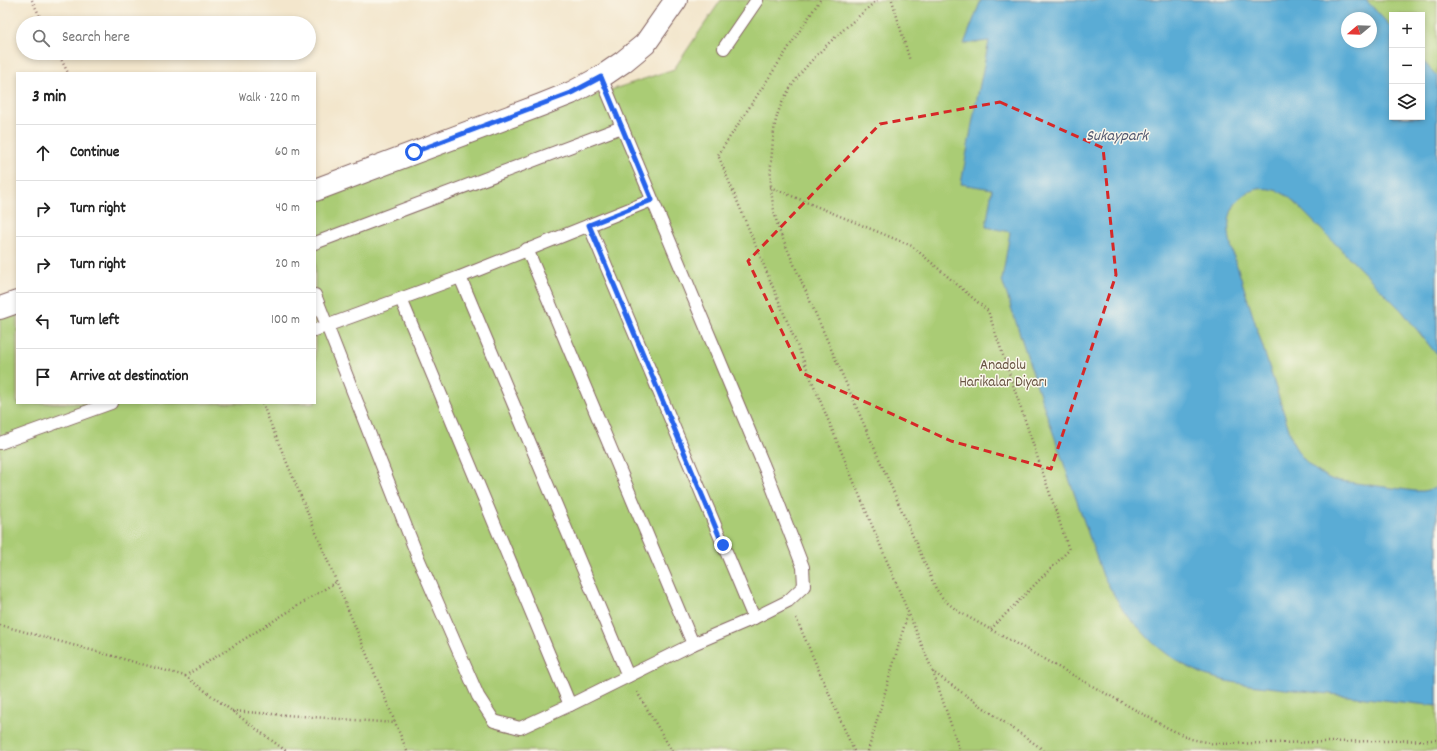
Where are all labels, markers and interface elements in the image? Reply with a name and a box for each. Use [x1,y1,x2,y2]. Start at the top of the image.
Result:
north arrow [1341,12,1377,48]
map controls [1389,12,1425,120]
button: + [1389,12,1425,48]
search box [16,16,316,60]
icon: search [30,27,52,49]
text: Search here [62,27,130,49]
button: − [1389,48,1425,84]
button: layers [1389,84,1425,120]
text: 3 min [32,86,66,110]
text: Walk · 220 m [239,89,300,108]
water label: Sukaypark [1086,125,1149,148]
icon: ahead [32,142,54,164]
text: Continue [70,142,119,164]
text: 60 m [275,143,300,162]
route start [405,143,423,161]
icon: right [32,198,54,220]
text: Turn right [70,198,126,220]
text: 40 m [276,199,300,218]
icon: right [32,254,54,276]
text: Turn right [70,254,126,276]
text: 20 m [275,255,300,274]
icon: left [32,310,54,332]
text: Turn left [70,310,119,332]
text: 100 m [271,311,300,330]
park label: Anadolu Harikalar Diyarı [959,355,1047,394]
icon: arrive [32,366,54,388]
text: Arrive at destination [70,366,188,388]
route end [714,536,732,554]

